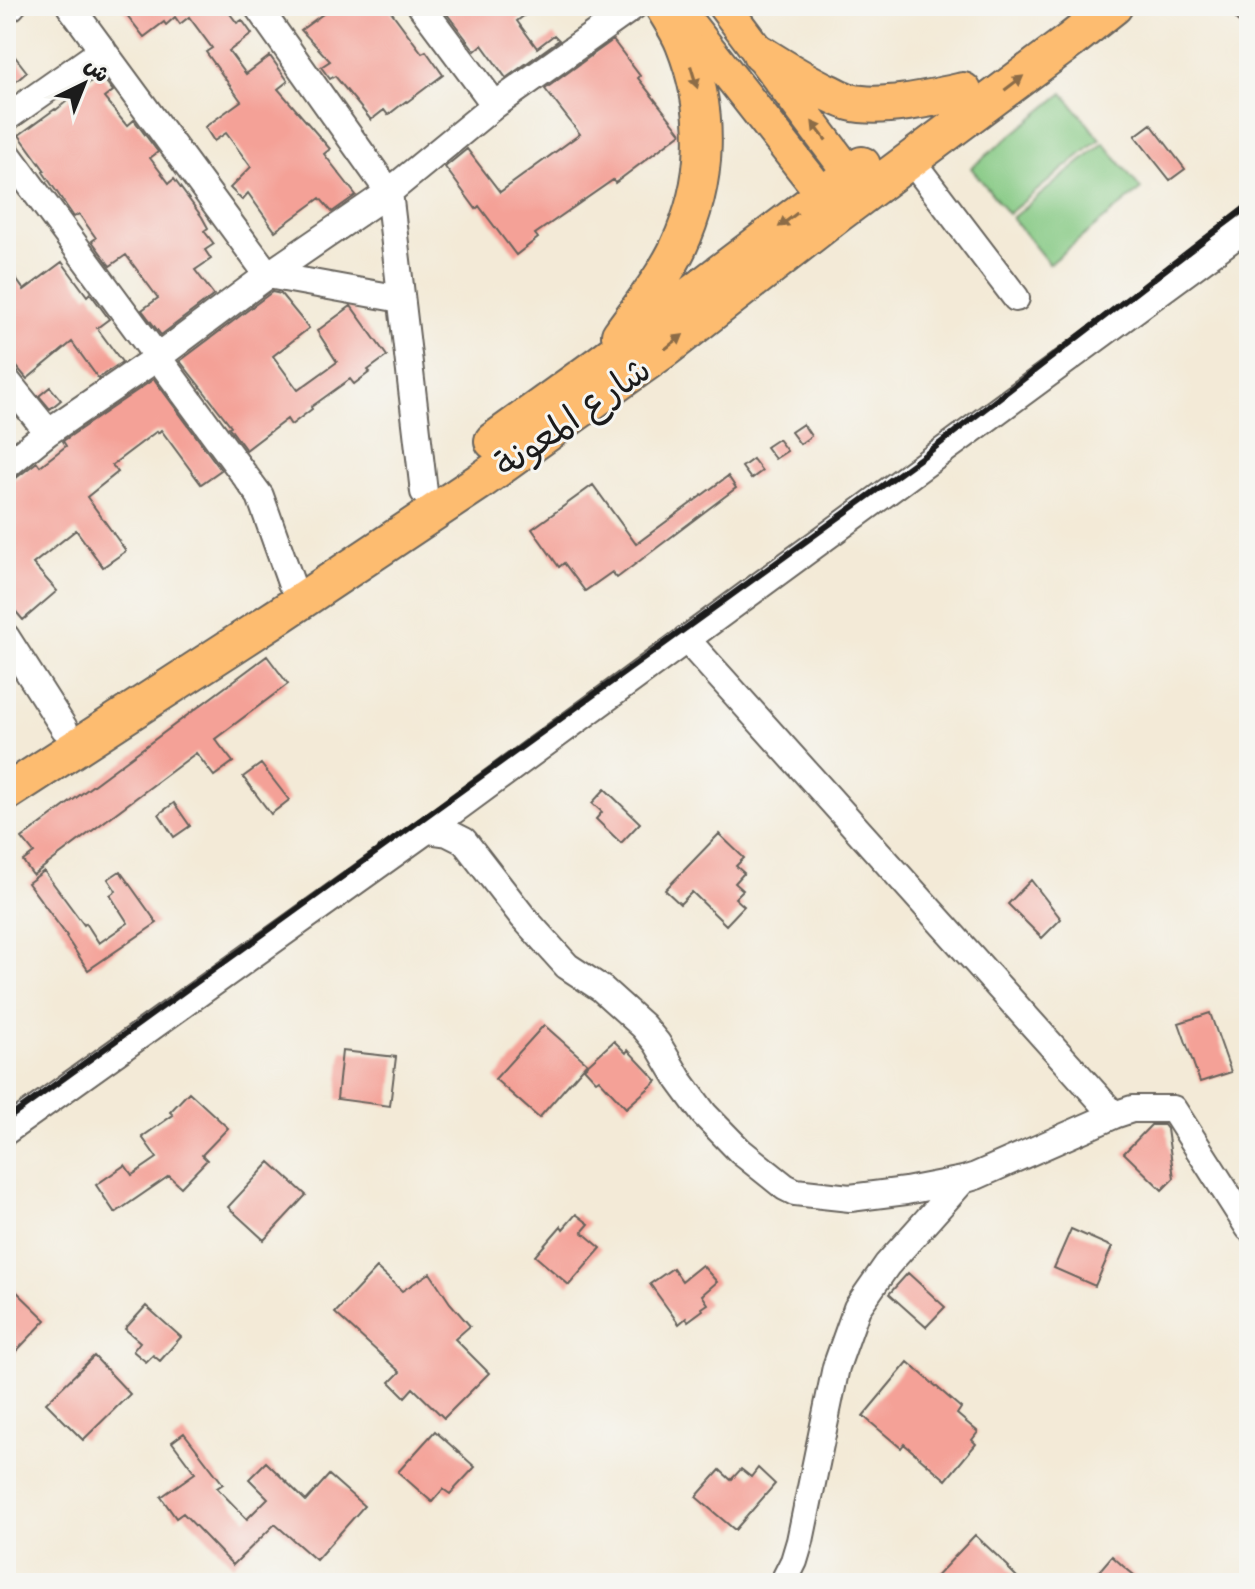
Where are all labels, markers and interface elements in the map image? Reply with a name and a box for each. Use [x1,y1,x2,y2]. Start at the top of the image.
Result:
north arrow [44,44,124,124]
text: ش [76,52,115,92]
one-way arrow [688,66,701,90]
one-way arrow [1004,75,1024,91]
one-way arrow [811,120,827,142]
one-way arrow [778,212,798,228]
one-way arrow [664,335,684,351]
street label: شارع المعونة [486,346,664,493]

